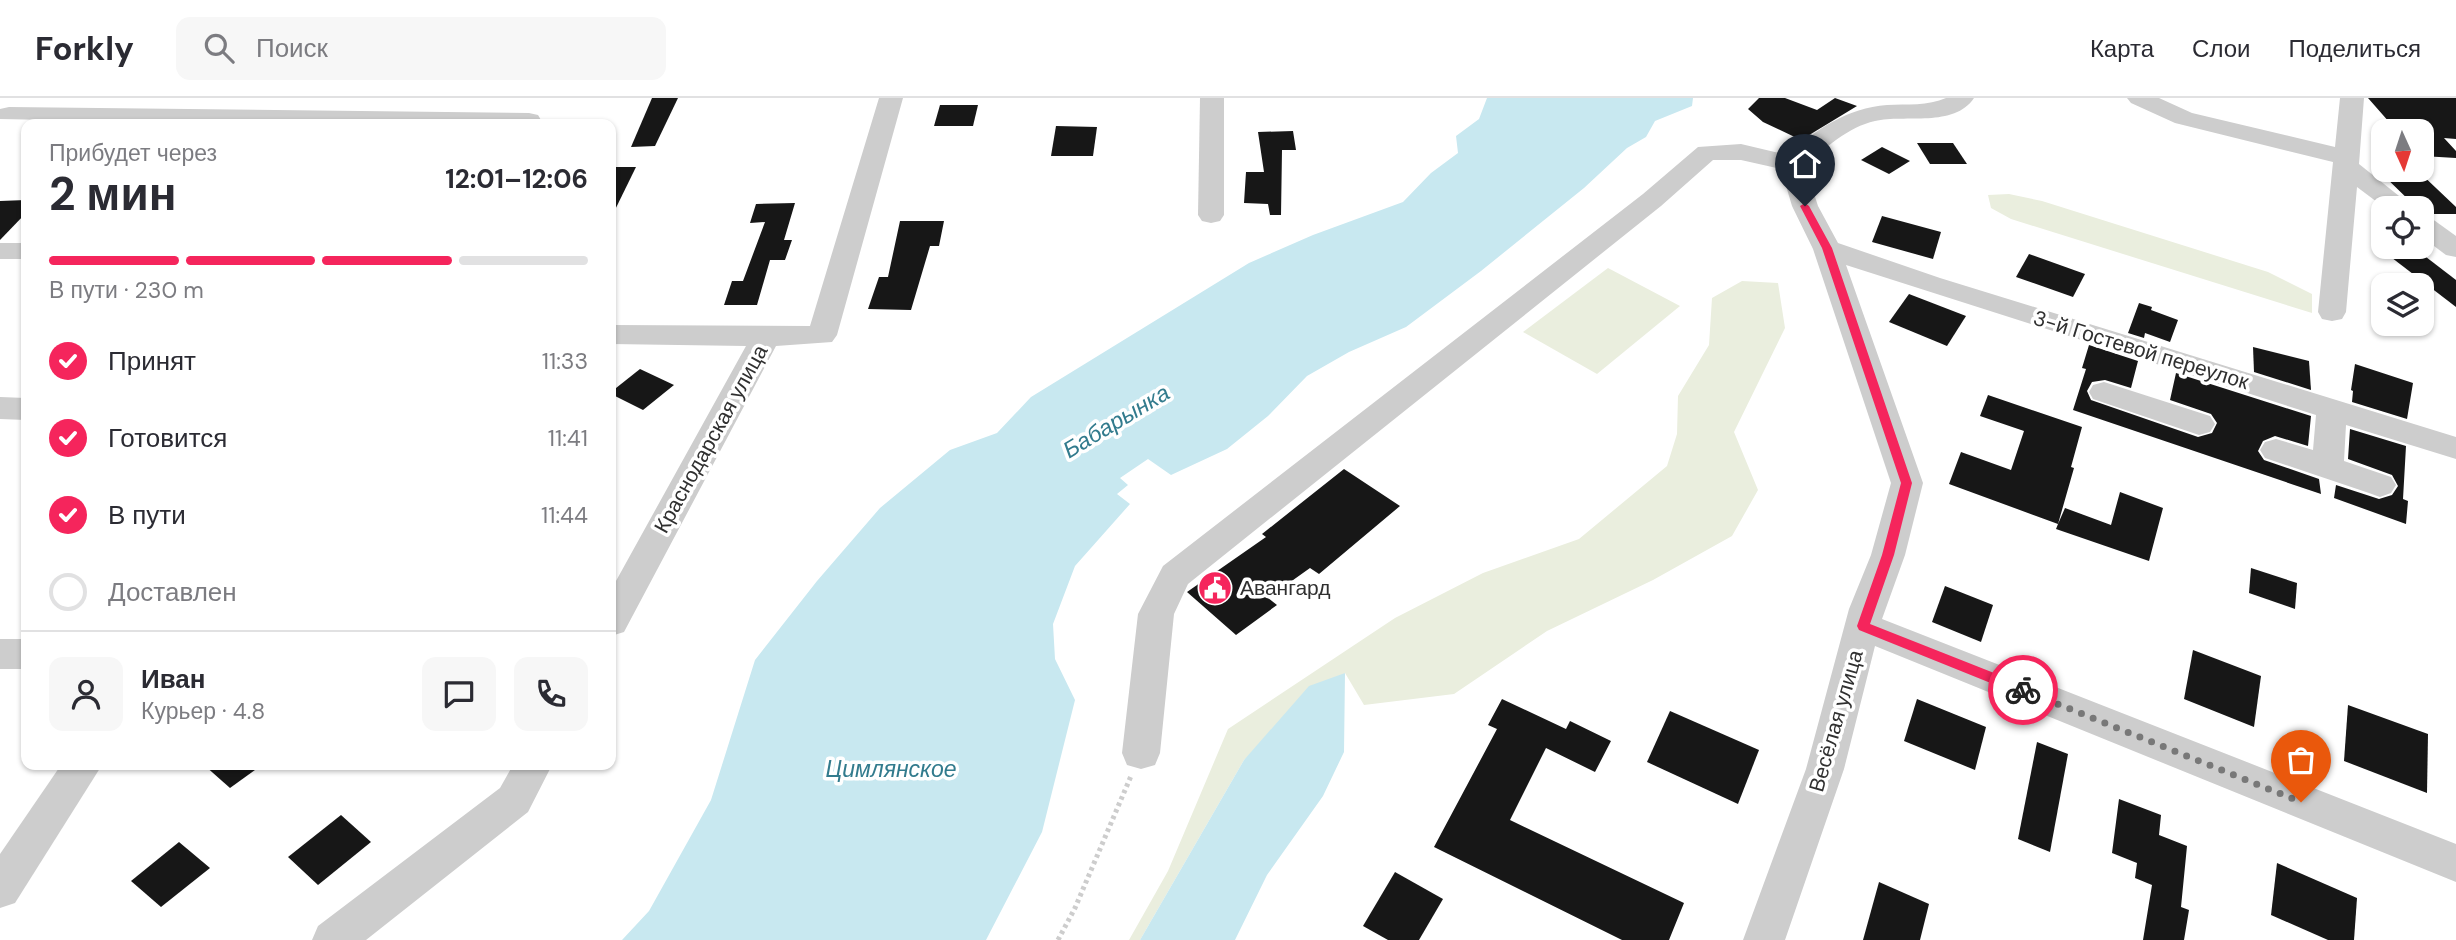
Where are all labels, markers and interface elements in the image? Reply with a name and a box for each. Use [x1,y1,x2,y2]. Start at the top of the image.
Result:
search box [176,17,666,80]
text: Forkly [35,27,134,70]
icon: search [200,29,238,67]
text: Поиск [256,31,328,65]
text: Карта [2090,33,2154,64]
text: Слои [2192,33,2250,64]
text: Поделиться [2288,33,2421,64]
north arrow [2371,119,2434,182]
map controls [2371,119,2434,336]
pin [1775,134,1835,206]
text: Прибудет через [49,138,217,168]
icon: home [1786,145,1824,183]
text: 12:01–12:06 [445,162,588,196]
text: 2 мин [49,164,176,224]
button: locate [2371,196,2434,259]
button: layers [2371,273,2434,336]
text: В пути · 230 m [49,275,204,305]
street label: 3-й Гостевой переулок [2030,304,2253,396]
street label: Краснодарская улица [648,340,775,538]
icon: check [49,342,87,380]
text: Принят [108,344,196,378]
text: 11:33 [542,346,588,376]
water label: Бабарынка [1057,377,1175,465]
icon: check [49,419,87,457]
text: Готовится [108,421,227,455]
text: 11:41 [548,423,588,453]
icon: check [49,496,87,534]
text: В пути [108,498,186,532]
text: 11:44 [541,500,588,530]
public building icon: Авангард [1196,569,1234,607]
place label: Авангард [1240,574,1331,602]
text: Доставлен [108,575,237,609]
street label: Весёлая улица [1802,646,1870,795]
courier [1988,655,2058,725]
button: person [49,657,123,731]
button: chat [422,657,496,731]
button: phone [514,657,588,731]
text: Иван [141,662,206,696]
icon: bike [2004,671,2042,709]
text: Курьер · 4.8 [141,696,265,726]
pin [2271,730,2331,802]
icon: bag [2282,741,2320,779]
water label: Цимлянское [825,754,957,784]

